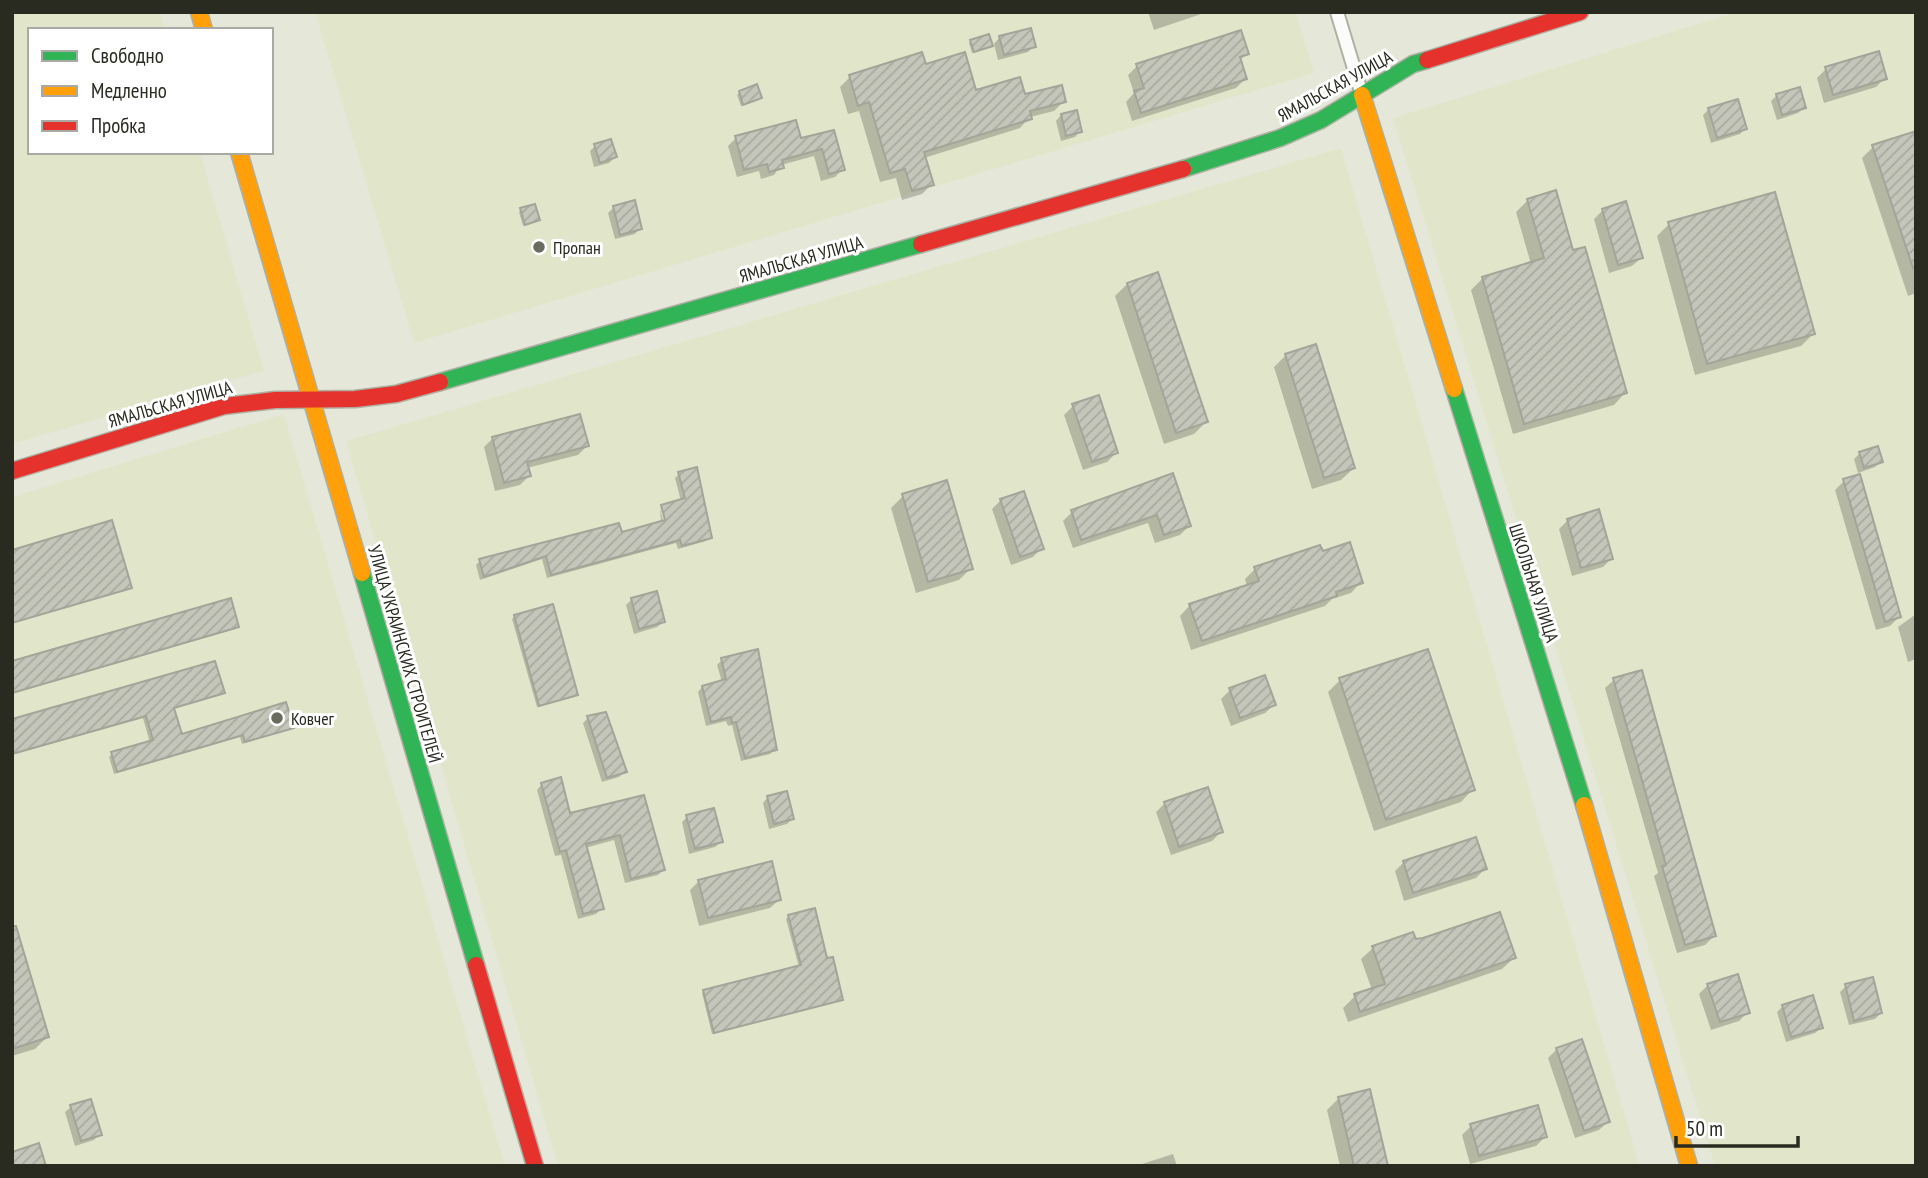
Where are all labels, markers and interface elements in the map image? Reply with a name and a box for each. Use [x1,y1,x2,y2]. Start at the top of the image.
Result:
legend [28,28,273,154]
text: Свободно [91,42,164,69]
street label: ЯМАЛЬСКАЯ УЛИЦА [1274,45,1397,127]
text: Медленно [91,77,167,104]
text: Пробка [91,112,146,139]
street label: ЯМАЛЬСКАЯ УЛИЦА [737,230,866,288]
place label: Пропан [553,236,601,259]
marker: Пропан [531,239,547,255]
street label: ЯМАЛЬСКАЯ УЛИЦА [106,375,235,433]
street label: ШКОЛЬНАЯ УЛИЦА [1504,521,1564,646]
street label: УЛИЦА УКРАИНСКИХ СТРОИТЕЛЕЙ [363,543,447,765]
place label: Ковчег [291,707,335,730]
marker: Ковчег [269,710,285,726]
scale bar [1676,1104,1798,1148]
text: 50 m [1686,1115,1723,1142]

